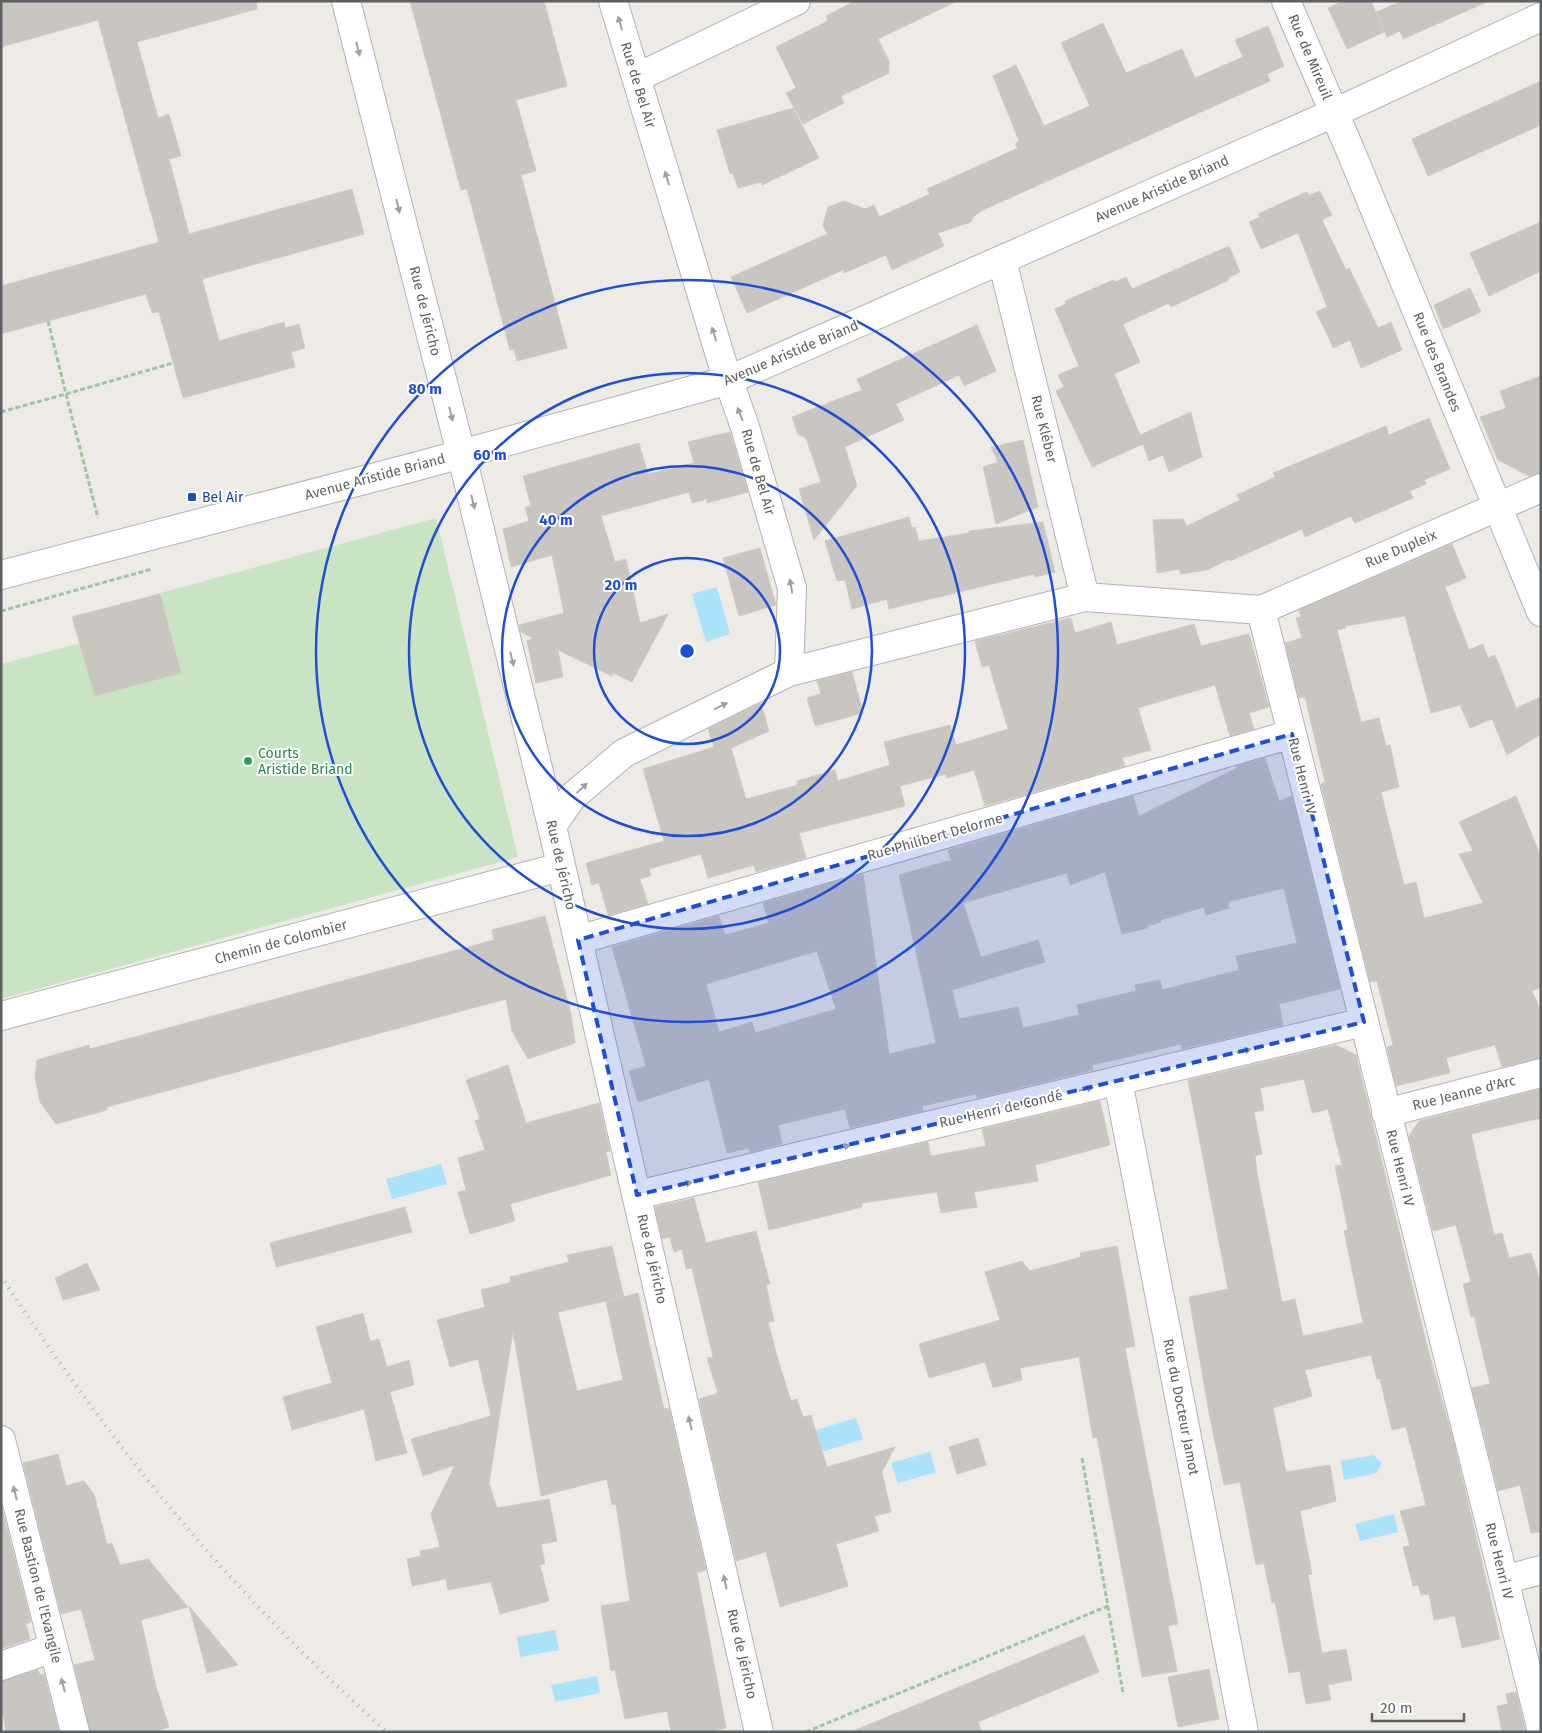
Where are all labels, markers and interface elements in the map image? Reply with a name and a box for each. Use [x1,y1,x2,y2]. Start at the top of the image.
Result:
street label: Rue de Mireuil [1284,12,1336,102]
one-way arrow [615,15,623,30]
street label: Rue de Bel Air [617,40,659,131]
one-way arrow [354,41,362,56]
street label: Avenue Aristide Briand [1092,152,1232,226]
one-way arrow [662,171,670,186]
one-way arrow [394,199,402,214]
street label: Rue de Jéricho [406,264,444,358]
street label: Rue des Brandes [1409,310,1465,415]
street label: Avenue Aristide Briand [721,317,861,389]
one-way arrow [709,326,717,341]
text: 80 m [408,380,442,398]
street label: Rue Kléber [1027,393,1061,465]
one-way arrow [736,406,743,421]
one-way arrow [448,407,456,422]
street label: Rue de Bel Air [738,427,779,518]
text: 60 m [473,446,507,464]
street label: Avenue Aristide Briand [303,450,447,504]
place label: Bel Air [202,489,244,506]
marker: Bel Air [186,491,198,503]
one-way arrow [469,494,477,509]
text: 40 m [539,511,573,529]
street label: Rue Dupleix [1363,526,1439,572]
text: 20 m [605,576,637,594]
one-way arrow [786,578,794,594]
centre of rings [678,642,696,660]
one-way arrow [508,652,516,667]
one-way arrow [714,702,728,710]
street label: Rue Henri IV [1284,736,1320,816]
place label: Courts Aristide Briand [258,745,353,778]
marker: Courts Aristide Briand [242,755,254,767]
one-way arrow [576,782,588,794]
street label: Rue Philibert Delorme [865,810,1005,864]
street label: Rue de Jéricho [542,818,580,912]
street label: Chemin de Colombier [213,916,350,968]
one-way arrow [1236,1047,1251,1055]
street label: Rue Jeanne d'Arc [1411,1072,1518,1114]
one-way arrow [1079,1085,1094,1093]
street label: Rue Henri de Condé [938,1087,1064,1131]
street label: Rue Henri IV [1382,1128,1418,1208]
one-way arrow [835,1143,850,1151]
one-way arrow [677,1180,692,1188]
street label: Rue de Jéricho [633,1212,671,1306]
street label: Rue du Docteur Jamot [1159,1337,1203,1478]
one-way arrow [686,1416,694,1431]
one-way arrow [10,1486,18,1501]
street label: Rue Bastion de l'Evangile [11,1507,65,1665]
street label: Rue Henri IV [1481,1521,1517,1601]
one-way arrow [721,1573,729,1589]
street label: Rue de Jéricho [723,1607,761,1701]
one-way arrow [59,1677,67,1692]
scale bar [1372,1690,1464,1722]
text: 20 m [1380,1699,1413,1717]

